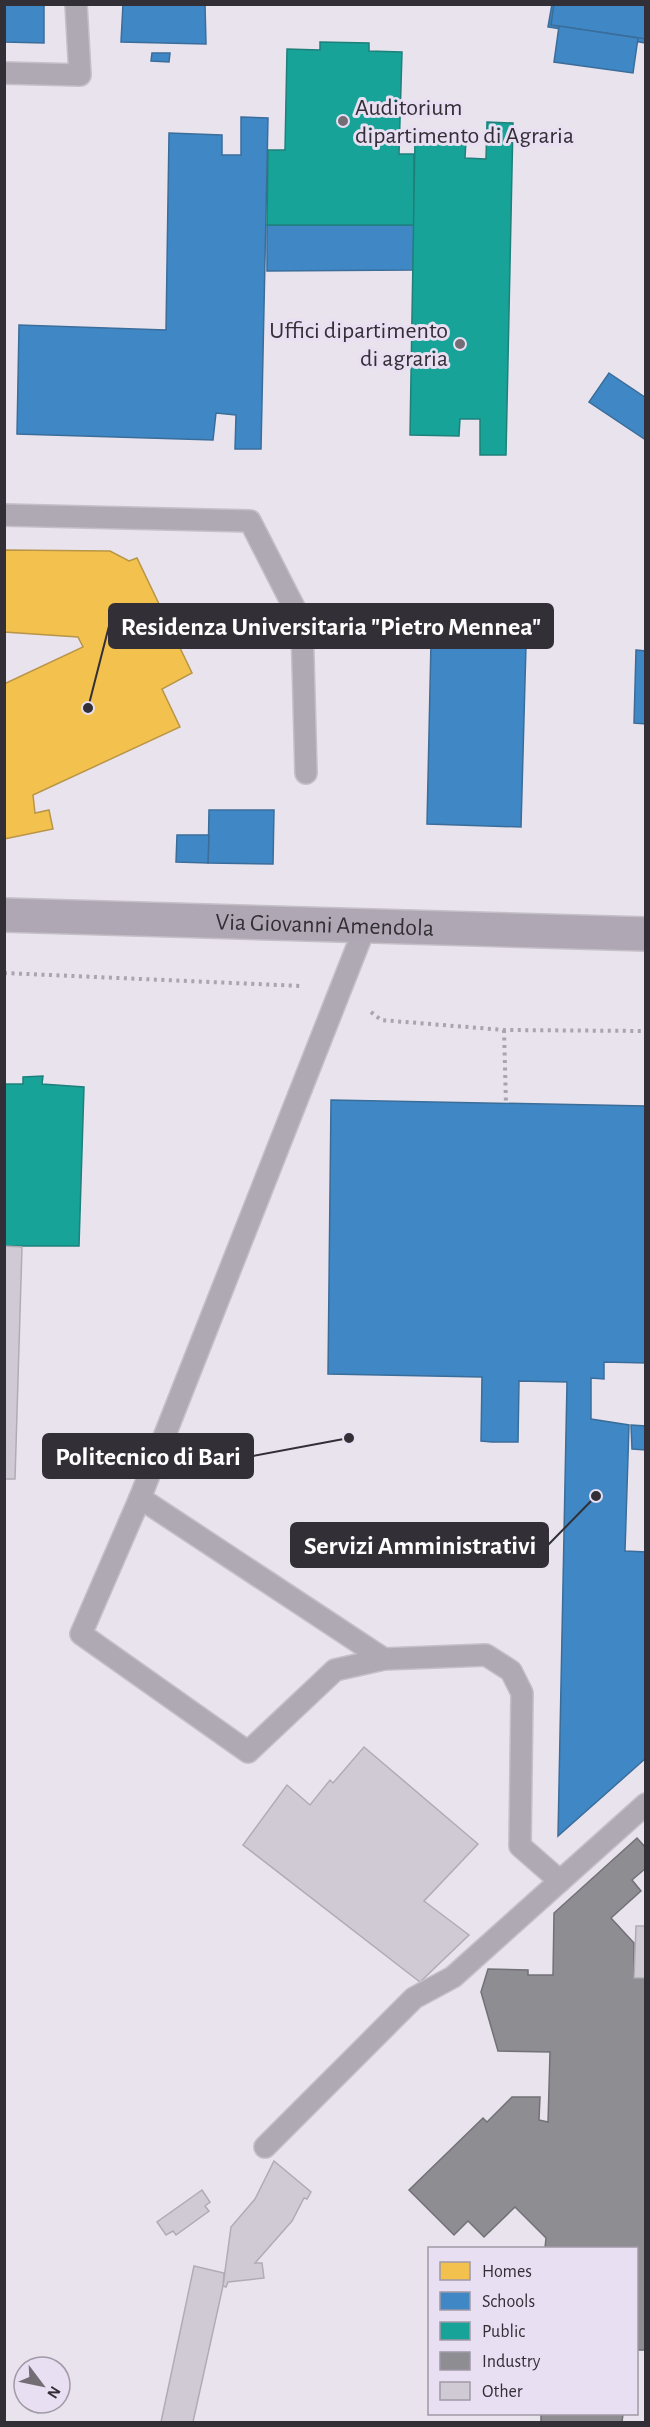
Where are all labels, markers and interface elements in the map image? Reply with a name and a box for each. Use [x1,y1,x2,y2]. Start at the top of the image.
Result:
place label: Auditorium dipartimento di Agraria [355,96,574,148]
marker: Auditorium dipartimento di Agraria [336,114,350,128]
place label: Uffici dipartimento di agraria [269,319,448,371]
marker: Uffici dipartimento di agraria [453,337,467,351]
callout: Residenza Universitaria "Pietro Mennea" [109,604,553,648]
text: Residenza Universitaria "Pietro Mennea" [121,614,541,640]
street label: Via Giovanni Amendola [215,910,434,941]
callout: Politecnico di Bari [43,1434,253,1478]
text: Politecnico di Bari [55,1444,241,1470]
callout: Servizi Amministrativi [291,1523,548,1567]
text: Servizi Amministrativi [304,1533,536,1559]
legend [428,2247,638,2415]
text: Homes [482,2263,532,2281]
text: Schools [482,2293,535,2311]
text: Public [482,2323,525,2341]
text: Industry [482,2353,541,2371]
north arrow [12,2355,72,2415]
text: N [44,2383,64,2401]
text: Other [482,2383,523,2401]

